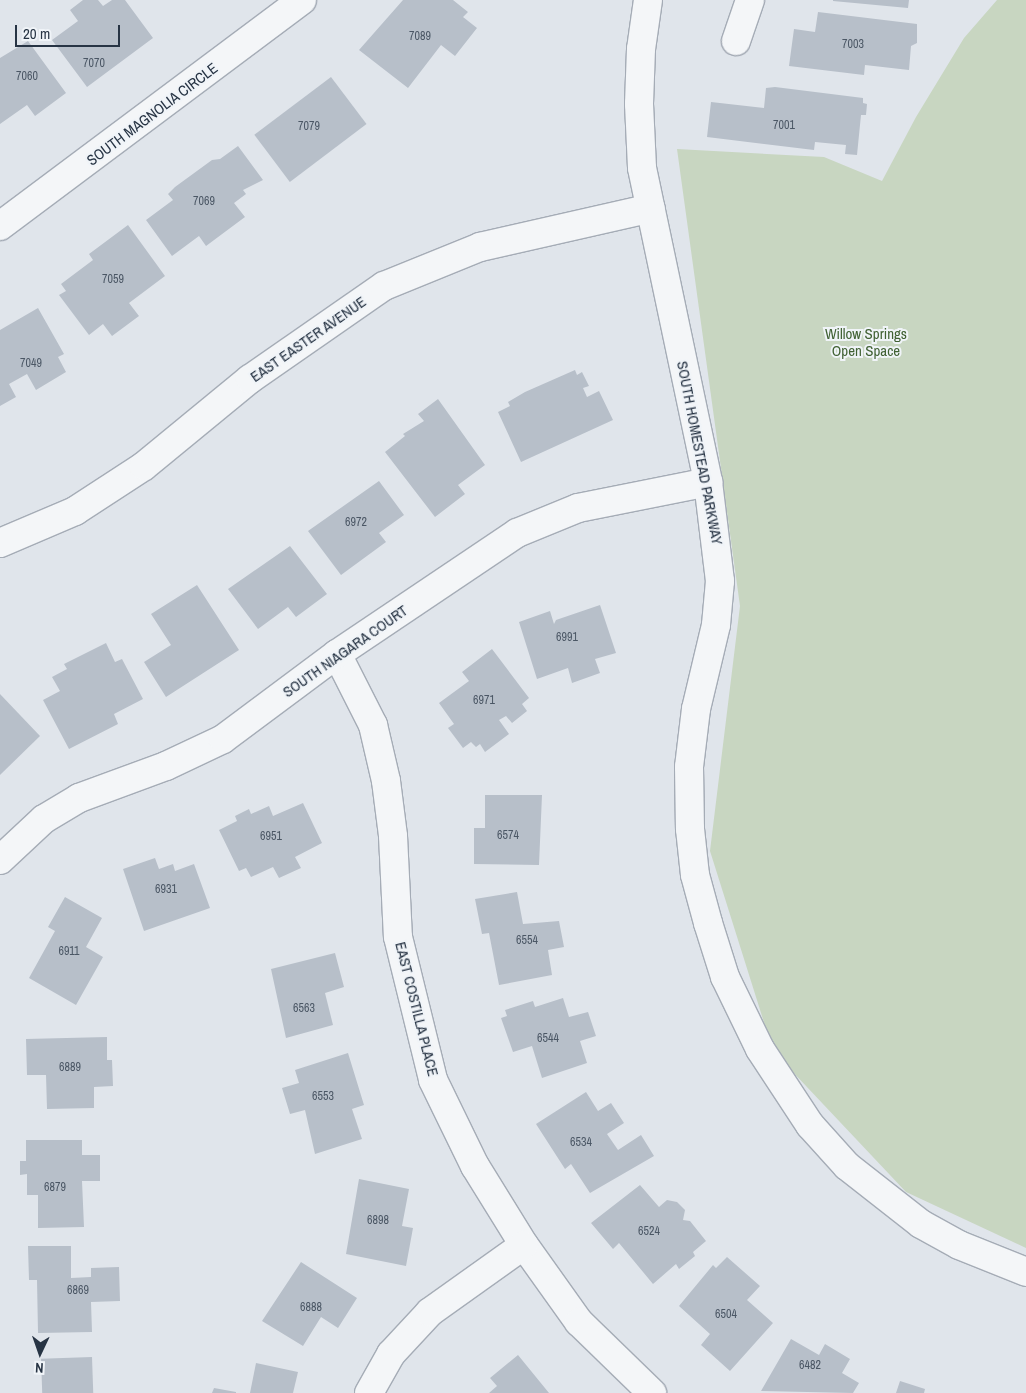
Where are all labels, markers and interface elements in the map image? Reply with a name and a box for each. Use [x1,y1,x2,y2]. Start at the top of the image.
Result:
scale bar [18,15,122,47]
text: 20 m [23,23,50,44]
house number: 7089 [409,30,431,44]
house number: 7003 [842,38,864,52]
house number: 7070 [83,57,105,71]
street label: SOUTH MAGNOLIA CIRCLE [83,59,221,169]
house number: 7060 [16,70,38,84]
house number: 7001 [773,119,795,133]
house number: 7079 [298,120,320,134]
house number: 7069 [193,195,215,209]
house number: 7059 [102,273,124,287]
street label: EAST EASTER AVENUE [246,292,370,386]
park label: Willow Springs Open Space [825,324,907,359]
house number: 7049 [20,357,42,371]
street label: SOUTH HOMESTEAD PARKWAY [673,359,727,547]
house number: 6972 [345,516,367,530]
street label: SOUTH NIAGARA COURT [279,601,411,701]
house number: 6991 [556,631,578,645]
house number: 6971 [473,694,495,708]
house number: 6574 [497,829,519,843]
house number: 6951 [260,830,282,844]
house number: 6931 [155,883,177,897]
house number: 6554 [516,934,538,948]
street label: EAST COSTILLA PLACE [391,939,443,1079]
house number: 6911 [58,945,80,959]
house number: 6563 [293,1002,315,1016]
house number: 6544 [537,1032,559,1046]
house number: 6889 [59,1061,81,1075]
house number: 6553 [312,1090,334,1104]
house number: 6534 [570,1136,592,1150]
house number: 6879 [44,1181,66,1195]
house number: 6898 [367,1214,389,1228]
house number: 6524 [638,1225,660,1239]
house number: 6869 [67,1284,89,1298]
house number: 6888 [300,1301,322,1315]
house number: 6504 [715,1308,737,1322]
north arrow [15,1328,65,1378]
text: N [35,1359,44,1377]
house number: 6482 [799,1359,821,1373]

